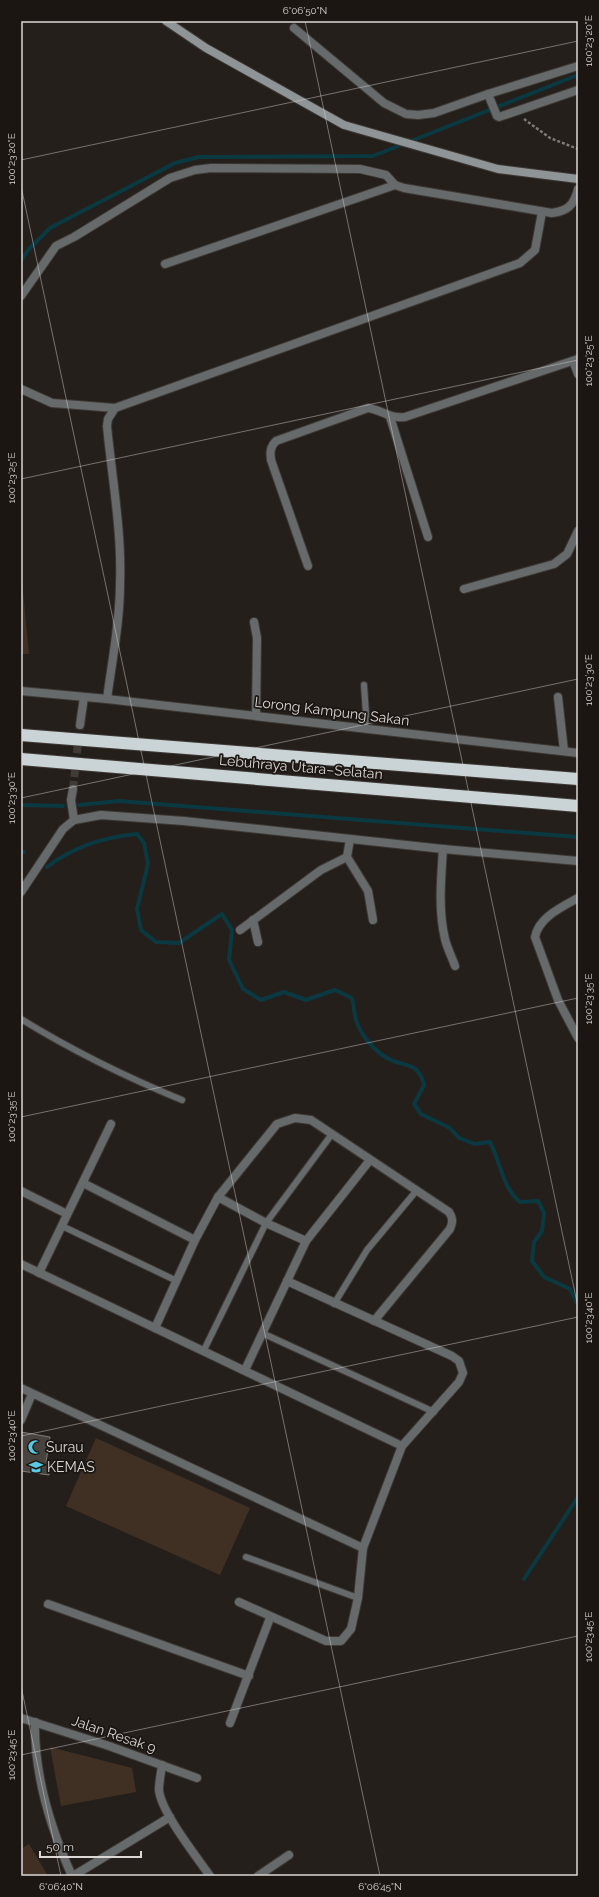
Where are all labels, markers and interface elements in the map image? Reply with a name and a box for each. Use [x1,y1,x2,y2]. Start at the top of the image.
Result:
text: 6°06'50"N [283,5,327,16]
text: 100°23'20"E [583,15,594,67]
text: 100°23'20"E [6,133,17,185]
text: 100°23'25"E [583,335,594,387]
text: 100°23'25"E [6,452,17,504]
text: 100°23'30"E [583,654,594,706]
street label: Lorong Kampung Sakan [254,694,410,728]
street label: Lebuhraya Utara–Selatan [219,752,383,782]
text: 100°23'30"E [6,772,17,824]
text: 100°23'35"E [583,973,594,1025]
text: 100°23'35"E [6,1091,17,1143]
text: 100°23'40"E [583,1292,594,1344]
text: 100°23'40"E [6,1410,17,1462]
mosque icon: Surau [27,1439,43,1455]
place label: Surau [46,1439,84,1455]
school or university icon: KEMAS [28,1459,44,1475]
place label: KEMAS [47,1459,95,1475]
text: 100°23'45"E [583,1612,594,1662]
street label: Jalan Resak 9 [70,1712,158,1756]
text: 100°23'45"E [6,1730,17,1780]
scale bar [40,1833,141,1859]
text: 50 m [46,1840,74,1854]
text: 6°06'40"N [39,1881,83,1892]
text: 6°06'45"N [358,1881,402,1892]

